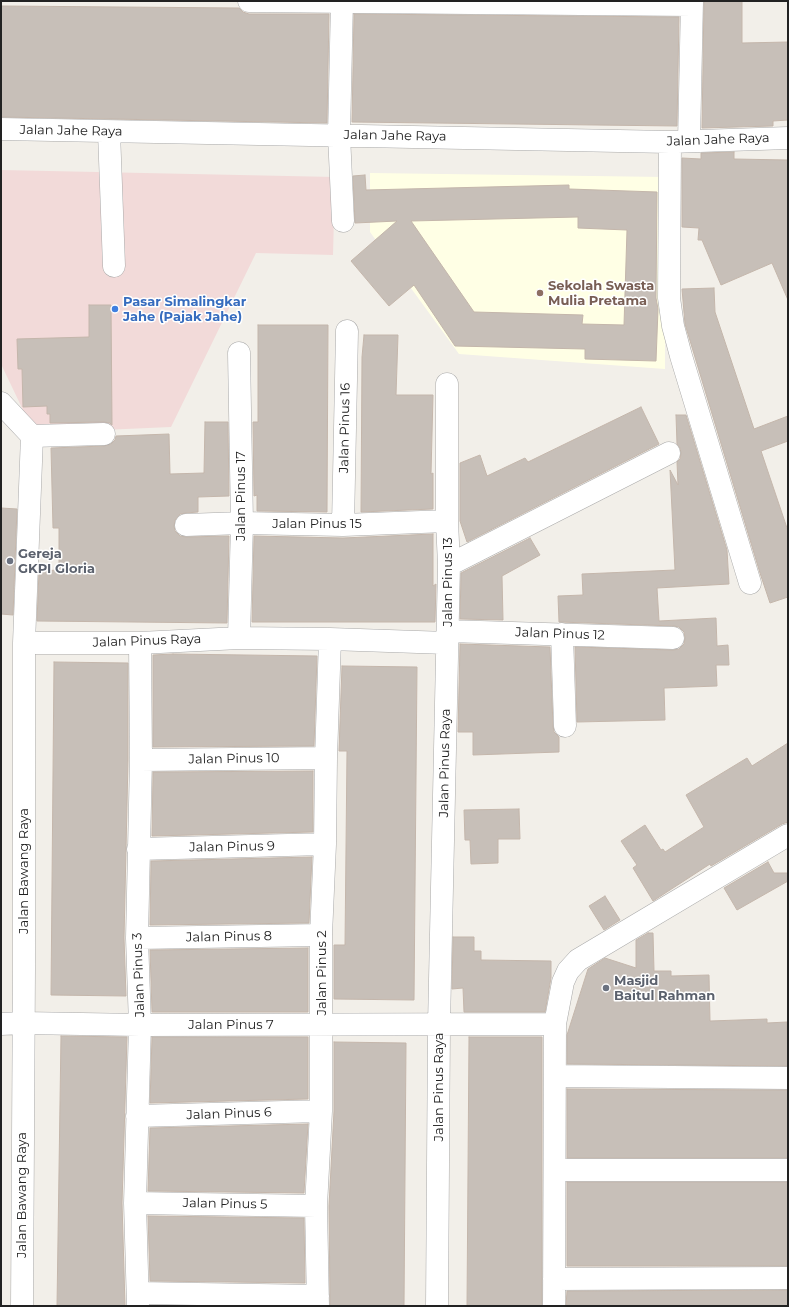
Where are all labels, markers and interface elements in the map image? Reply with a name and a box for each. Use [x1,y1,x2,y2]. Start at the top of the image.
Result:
street label: Jalan Jahe Raya [19,122,123,140]
street label: Jalan Jahe Raya [343,127,447,145]
street label: Jalan Jahe Raya [666,130,770,150]
place label: Sekolah Swasta Mulia Pretama [548,278,654,309]
marker: Sekolah Swasta Mulia Pretama [535,288,545,298]
place label: Pasar Simalingkar Jahe (Pajak Jahe) [123,294,246,325]
marker: Pasar Simalingkar Jahe (Pajak Jahe) [110,304,120,314]
street label: Jalan Pinus 16 [336,383,354,473]
street label: Jalan Pinus 17 [233,451,249,541]
street label: Jalan Pinus 15 [272,516,362,532]
street label: Jalan Pinus 13 [440,537,456,627]
place label: Gereja GKPI Gloria [18,546,95,577]
marker: Gereja GKPI Gloria [5,556,15,566]
street label: Jalan Pinus 12 [515,625,605,643]
street label: Jalan Pinus Raya [92,631,202,651]
street label: Jalan Pinus Raya [436,708,454,818]
street label: Jalan Pinus 10 [188,750,280,768]
street label: Jalan Bawang Raya [16,808,32,934]
street label: Jalan Pinus 9 [189,838,275,856]
street label: Jalan Pinus 8 [186,928,272,946]
street label: Jalan Pinus 2 [314,930,330,1016]
street label: Jalan Pinus 3 [130,932,148,1018]
place label: Masjid Baitul Rahman [614,973,715,1004]
marker: Masjid Baitul Rahman [601,983,611,993]
street label: Jalan Pinus 7 [188,1017,274,1033]
street label: Jalan Pinus Raya [431,1033,447,1141]
street label: Jalan Pinus 6 [186,1105,272,1123]
street label: Jalan Bawang Raya [14,1132,30,1258]
street label: Jalan Pinus 5 [182,1195,268,1213]

